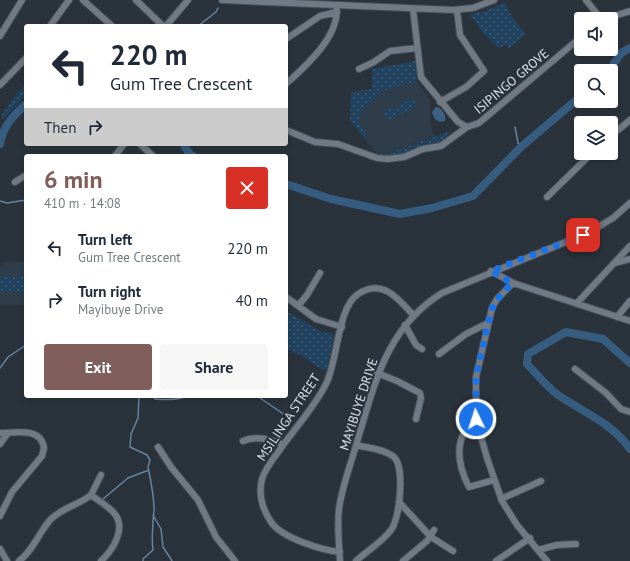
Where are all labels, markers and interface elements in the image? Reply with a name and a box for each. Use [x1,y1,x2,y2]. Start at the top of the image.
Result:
map controls [574,12,618,160]
button: sound [574,12,618,56]
text: 220 m [110,36,187,73]
icon: left [44,40,96,92]
street label: ISIPINGO GROVE [470,45,552,118]
button: search [574,64,618,108]
text: Gum Tree Crescent [110,72,252,95]
icon: right [84,116,106,138]
button: layers [574,116,618,160]
text: Then [44,118,76,137]
text: 6 min [44,164,103,195]
button: close [226,167,268,209]
text: 410 m · 14:08 [44,195,121,212]
pin [566,218,600,252]
icon: arrive [572,224,594,246]
text: Turn left [78,230,132,249]
icon: left [44,237,66,259]
text: 220 m [227,239,268,258]
text: Gum Tree Crescent [78,249,181,266]
text: Turn right [78,282,141,301]
icon: right [44,289,66,311]
text: 40 m [235,291,268,310]
text: Mayibuye Drive [78,301,163,318]
button: Exit [44,344,152,390]
button: Share [160,344,268,390]
street label: MAYIBUYE DRIVE [336,356,381,453]
street label: MSILINGA STREET [253,370,324,464]
position arrow [455,398,497,440]

